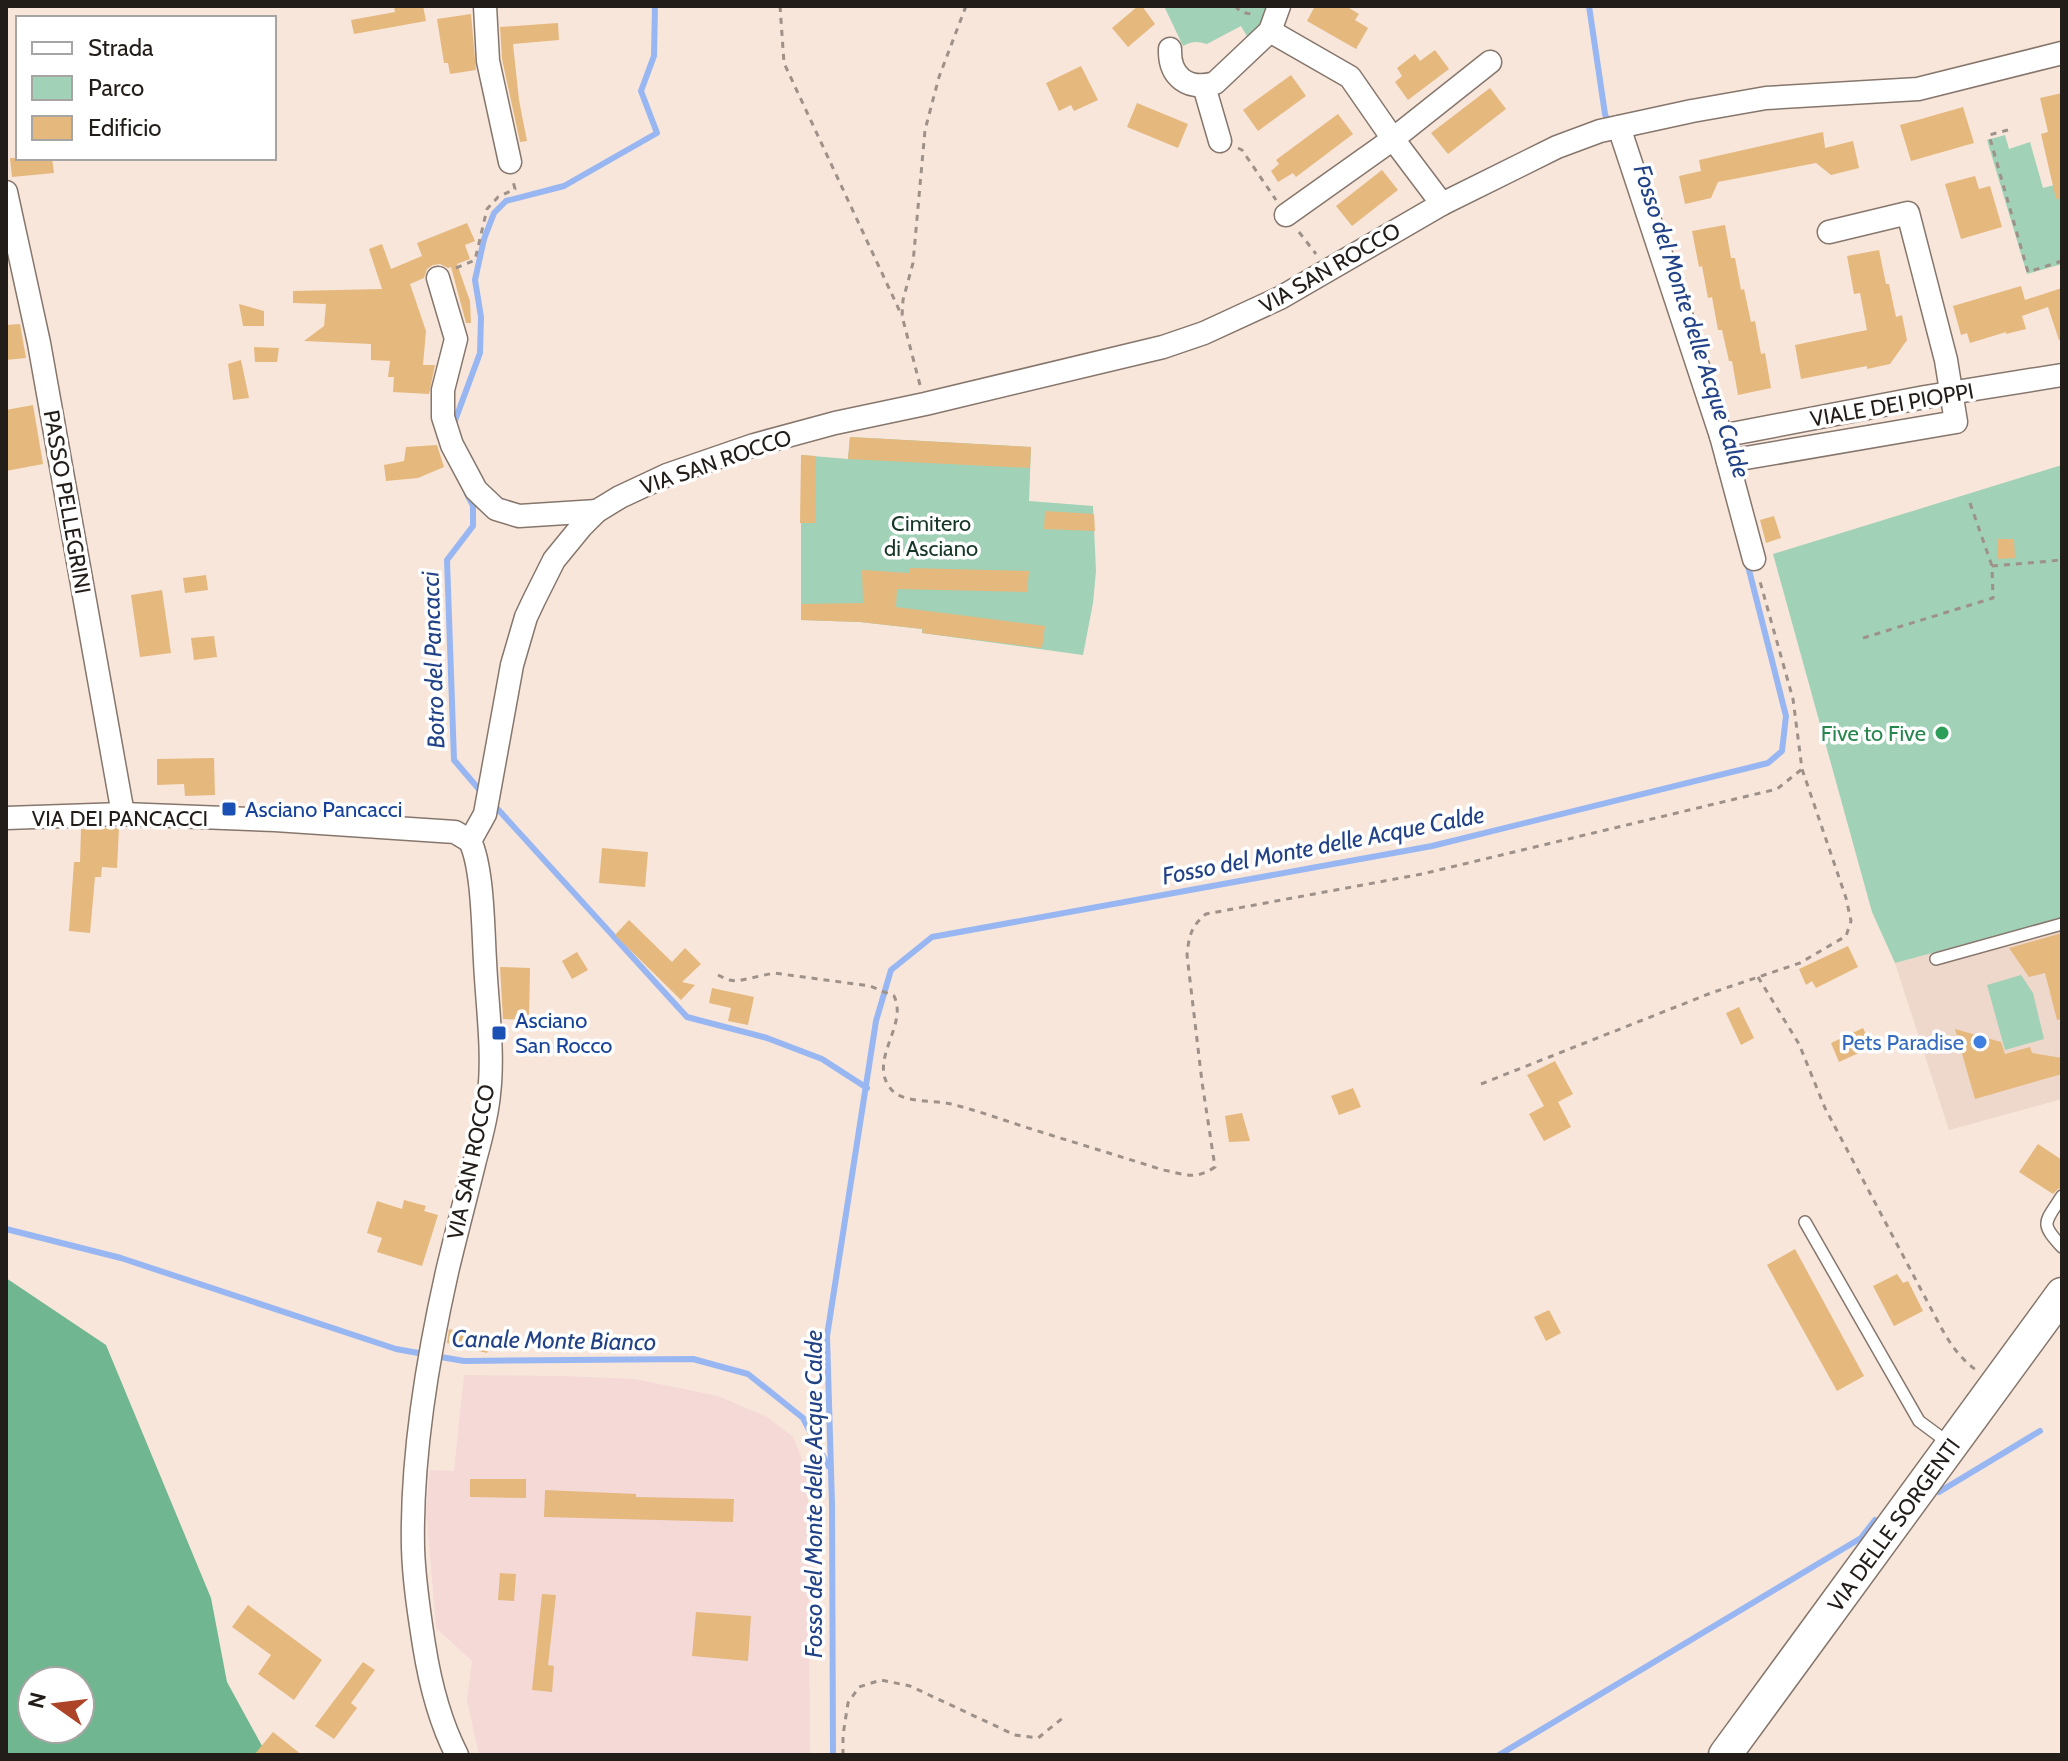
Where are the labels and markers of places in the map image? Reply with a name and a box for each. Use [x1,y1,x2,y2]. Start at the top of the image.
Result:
place label: Five to Five [1821,720,1926,747]
marker: Five to Five [1933,724,1951,742]
place label: Asciano Pancacci [245,796,402,823]
marker: Asciano Pancacci [220,800,238,818]
place label: Asciano San Rocco [515,1007,612,1059]
marker: Asciano San Rocco [490,1024,508,1042]
place label: Pets Paradise [1842,1029,1964,1056]
marker: Pets Paradise [1971,1033,1989,1051]

